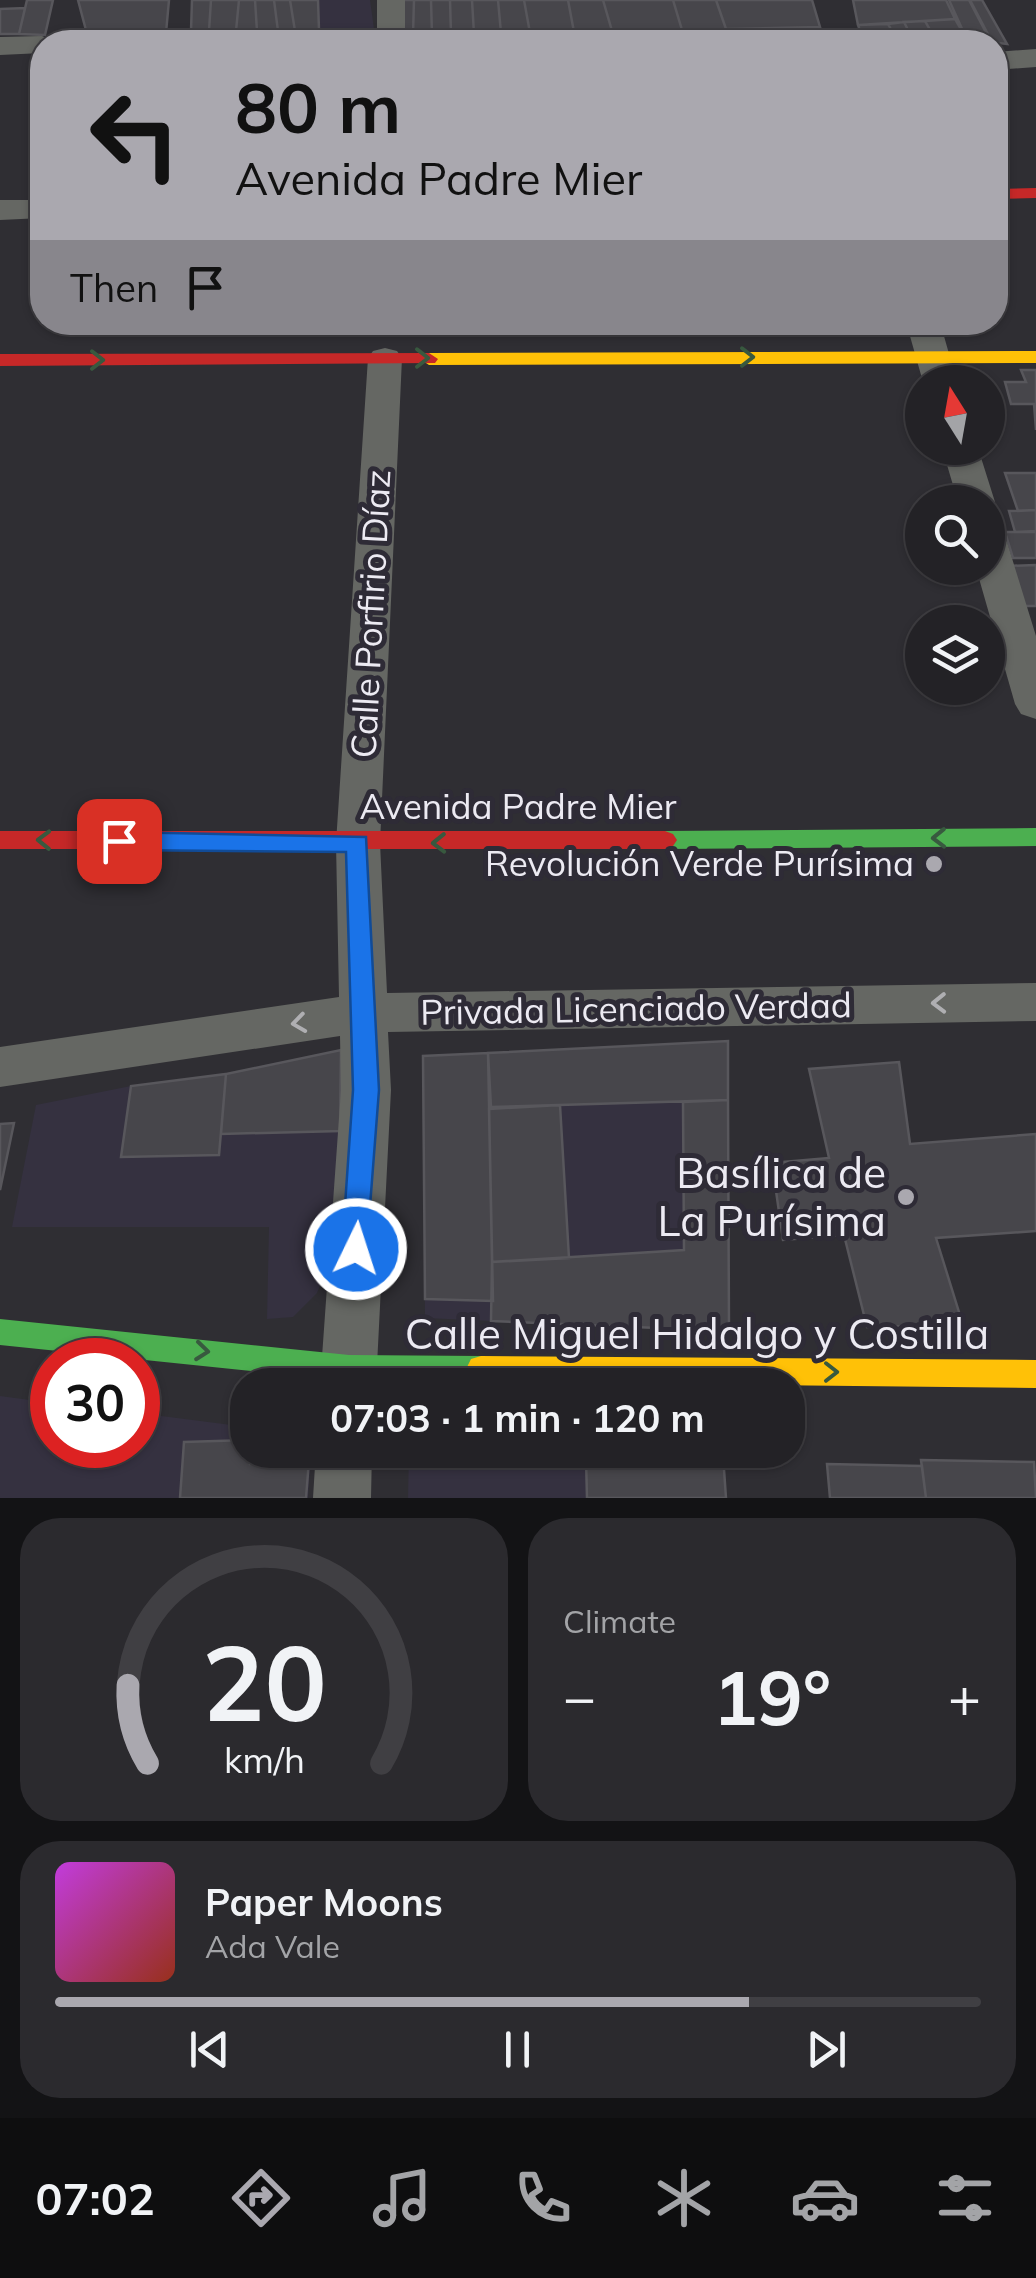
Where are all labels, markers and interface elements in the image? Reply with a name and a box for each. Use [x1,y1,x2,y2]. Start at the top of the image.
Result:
text: 80 m [235,63,401,151]
icon: left [70,70,200,200]
text: Avenida Padre Mier [235,150,642,206]
icon: arrive [178,260,233,315]
text: Then [70,264,158,312]
one-way arrow [740,346,756,368]
one-way arrow [416,347,431,369]
one-way arrow [90,349,106,371]
north arrow [905,365,1005,465]
map controls [905,365,1005,705]
street label: Calle Porfirio Díaz [340,469,400,759]
button: search [905,485,1005,585]
button: layers [905,605,1005,705]
street label: Avenida Padre Mier [360,784,677,828]
pin [77,799,162,884]
icon: arrive [92,814,147,869]
one-way arrow [930,827,946,849]
one-way arrow [35,829,50,851]
one-way arrow [430,832,446,853]
place label: Revolución Verde Purísima [485,841,914,885]
marker: Revolución Verde Purísima [923,853,945,875]
street label: Privada Licenciado Verdad [420,982,852,1034]
one-way arrow [930,993,946,1014]
one-way arrow [291,1011,308,1032]
place label: Basílica de La Purísima [657,1146,886,1247]
marker: Basílica de La Purísima [895,1186,917,1208]
position arrow [304,1197,408,1301]
street label: Calle Miguel Hidalgo y Costilla [405,1307,989,1360]
speed limit sign: 30 [30,1338,160,1468]
one-way arrow [194,1340,210,1361]
one-way arrow [824,1361,840,1383]
text: 07:03 · 1 min · 120 m [330,1394,705,1442]
text: Climate [563,1601,676,1641]
text: 20 [202,1616,326,1747]
text: 19° [713,1650,831,1744]
text: − [563,1662,596,1731]
text: + [948,1662,981,1731]
text: km/h [224,1737,304,1782]
text: Paper Moons [205,1878,443,1926]
text: Ada Vale [205,1926,340,1966]
icon: previous [182,2022,237,2077]
icon: pause [490,2022,545,2077]
icon: next [799,2022,854,2077]
icon: directions [226,2163,296,2233]
icon: music [367,2163,437,2233]
icon: phone [508,2163,578,2233]
icon: climate [649,2163,719,2233]
icon: car [790,2163,860,2233]
icon: filters [930,2163,1000,2233]
text: 07:02 [35,2170,155,2226]

